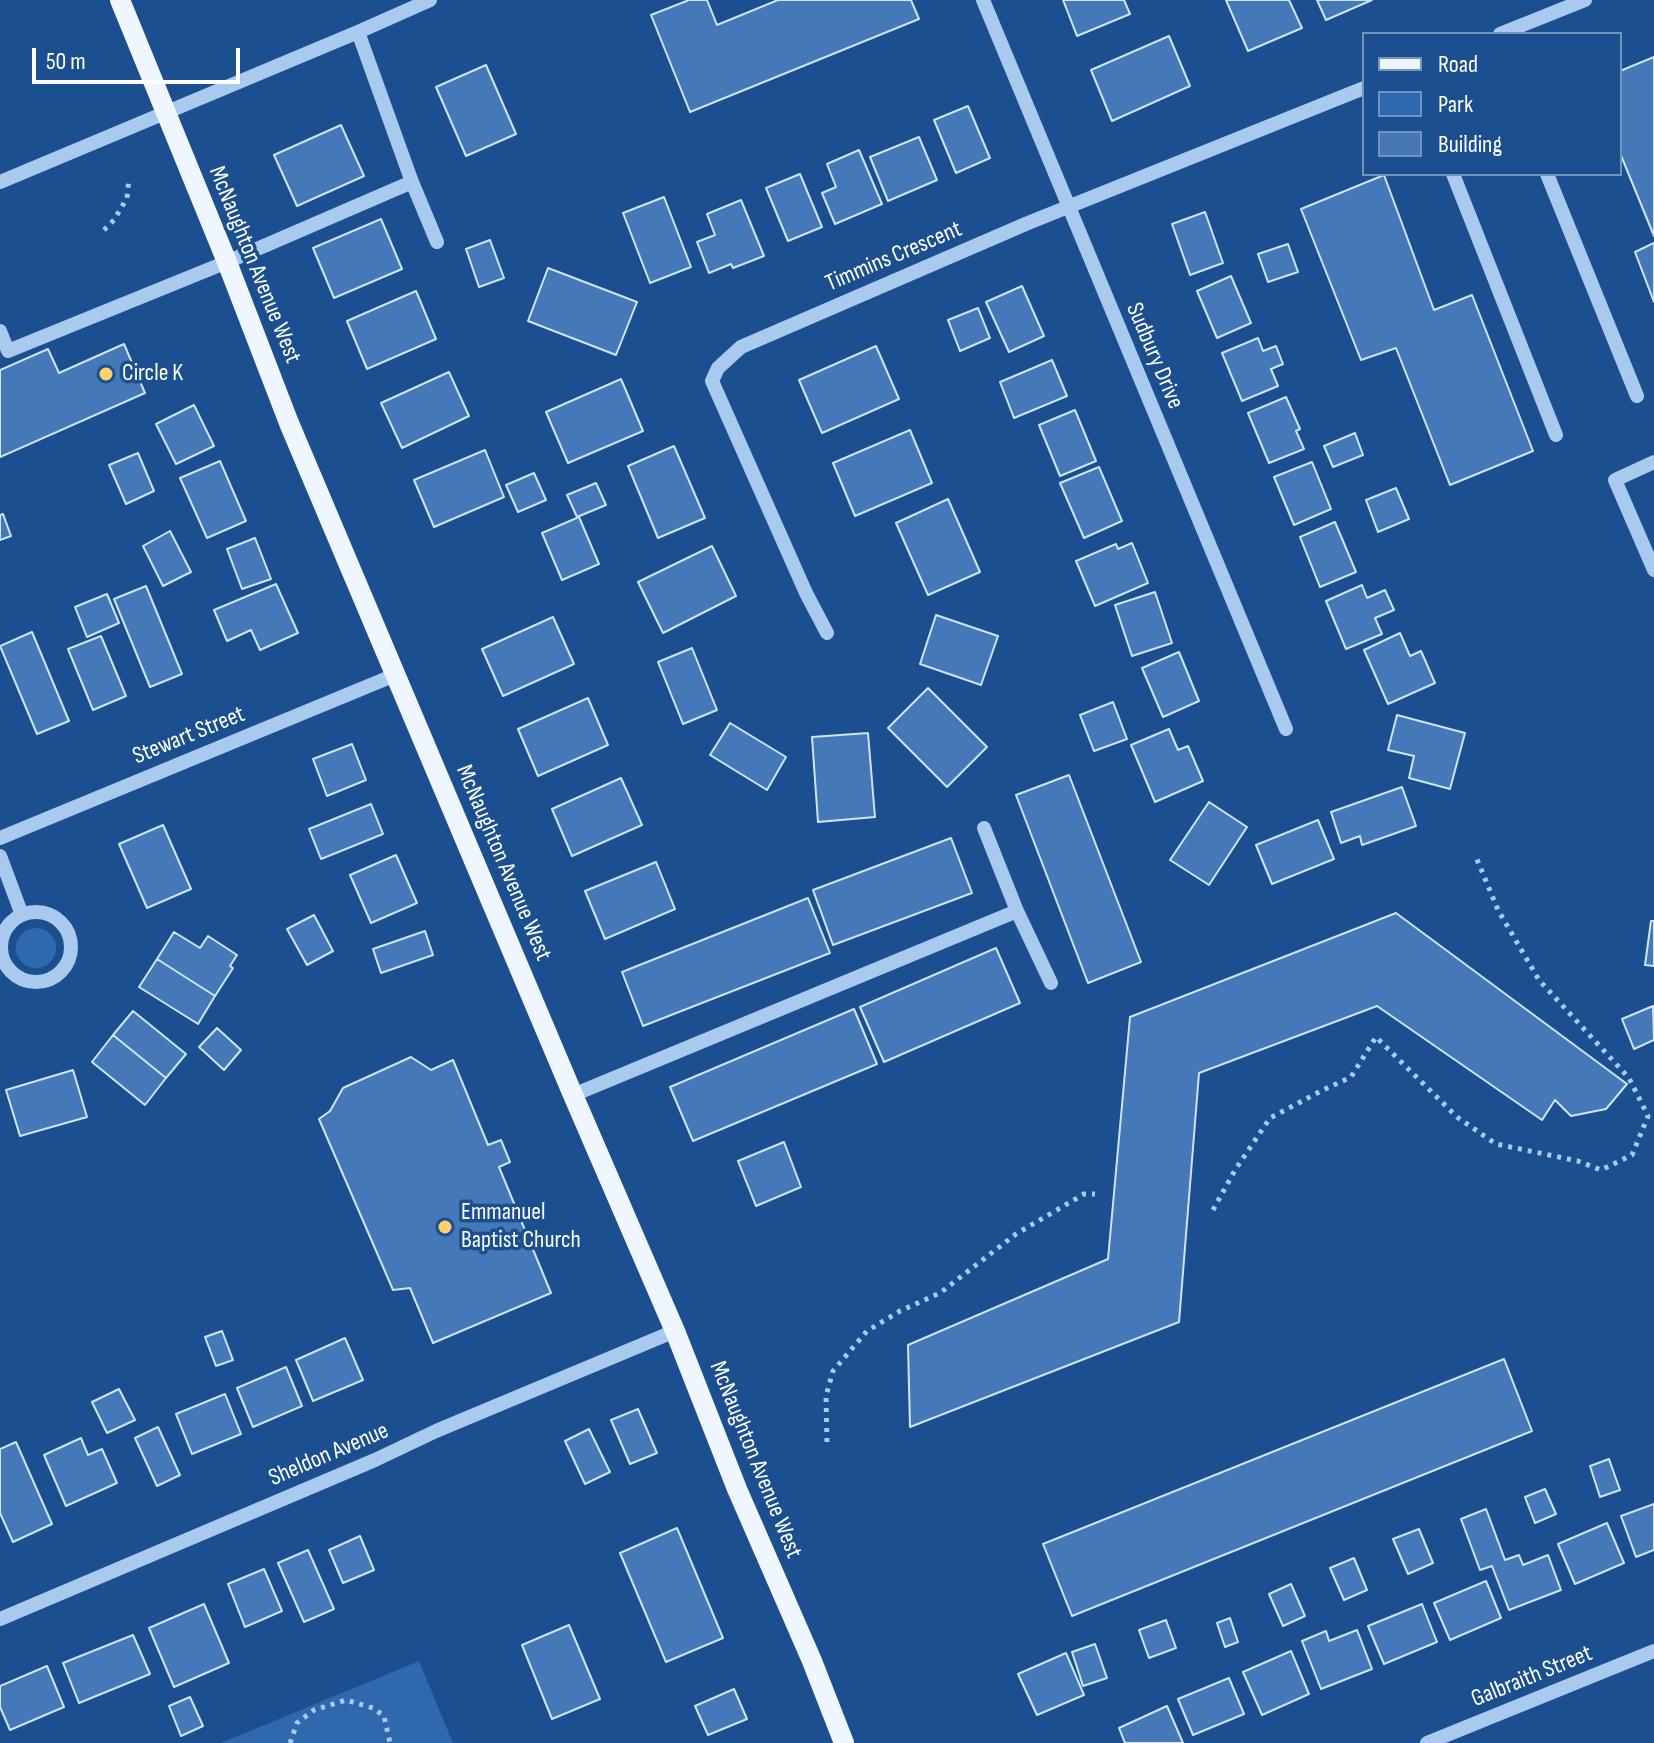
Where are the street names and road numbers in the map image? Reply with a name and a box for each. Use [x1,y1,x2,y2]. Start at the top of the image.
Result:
street label: McNaughton Avenue West [201,162,307,368]
street label: Timmins Crescent [821,215,967,299]
street label: Sudbury Drive [1119,299,1189,413]
street label: Stewart Street [129,700,249,772]
street label: McNaughton Avenue West [449,761,557,965]
street label: McNaughton Avenue West [702,1357,808,1563]
street label: Sheldon Avenue [265,1417,393,1493]
street label: Galbraith Street [1467,1640,1597,1714]

